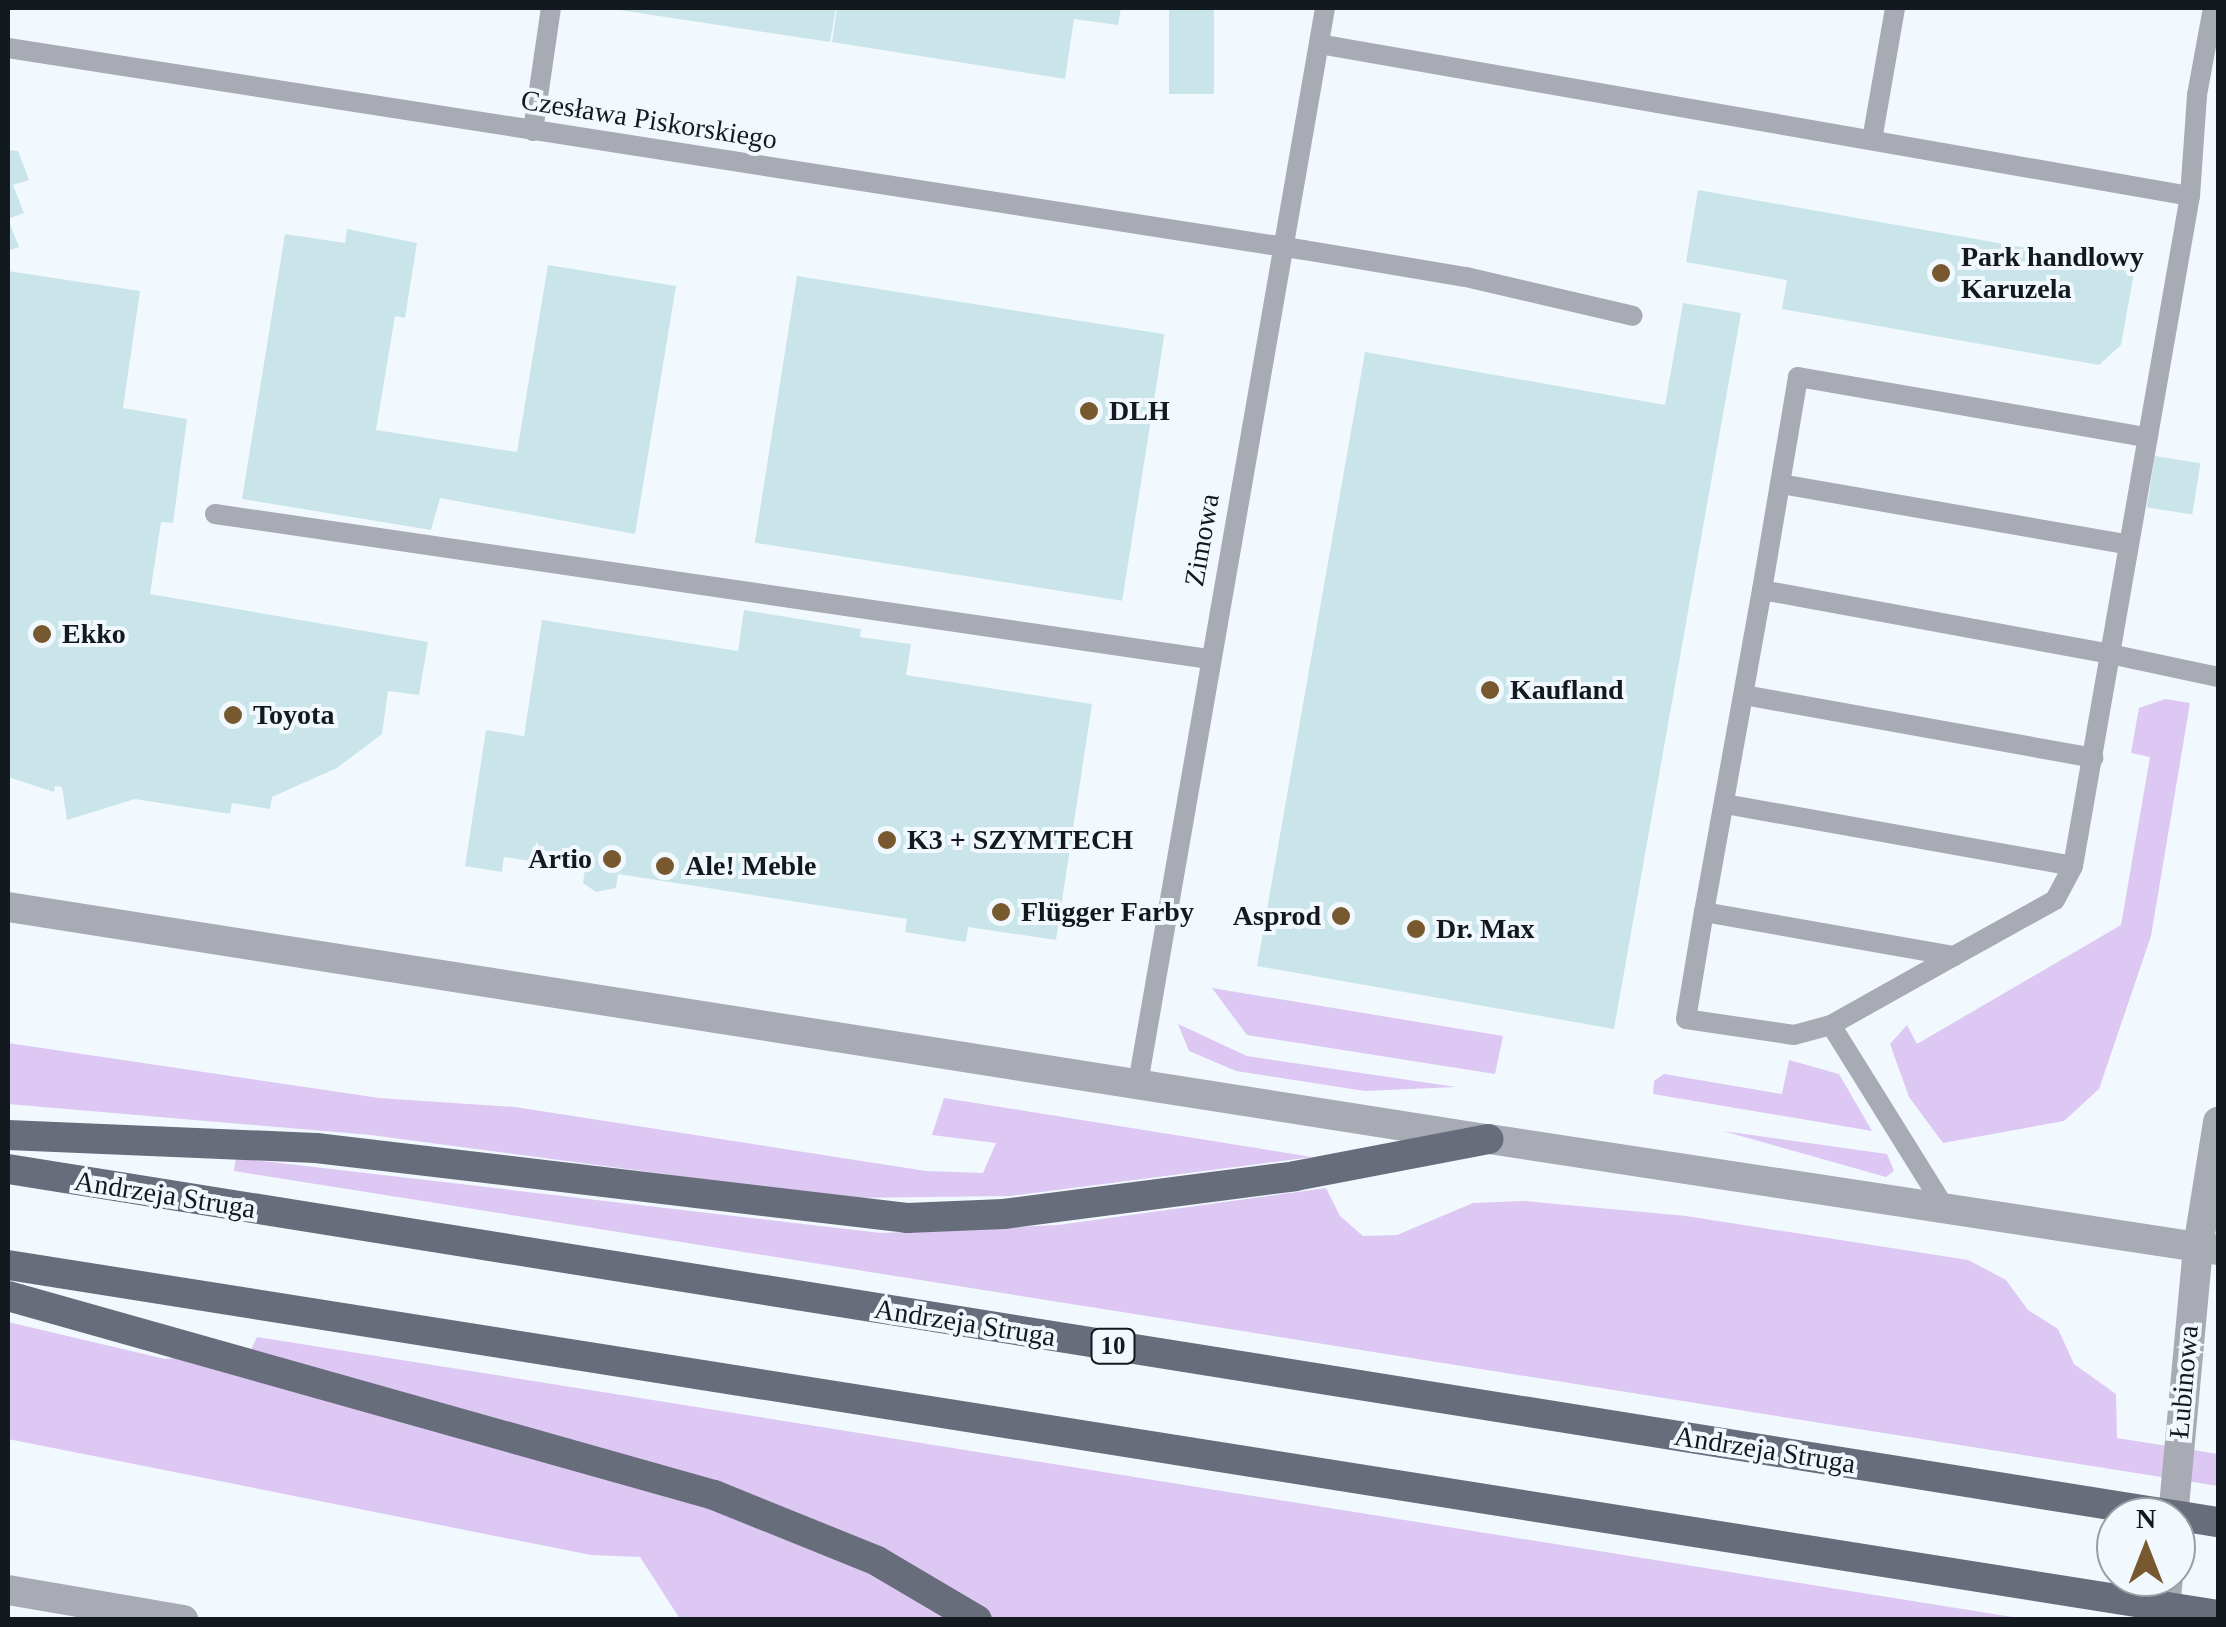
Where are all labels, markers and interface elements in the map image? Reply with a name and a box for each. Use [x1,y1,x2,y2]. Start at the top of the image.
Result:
street label: Czesława Piskorskiego [518,83,780,157]
place label: Park handlowy Karuzela [1961,240,2144,306]
marker: Park handlowy Karuzela [1930,262,1952,284]
place label: DLH [1109,394,1170,428]
marker: DLH [1078,400,1100,422]
street label: Zimowa [1177,491,1227,589]
place label: Ekko [62,617,126,651]
marker: Ekko [31,623,53,645]
place label: Kaufland [1510,673,1624,707]
marker: Kaufland [1479,679,1501,701]
place label: Toyota [253,698,334,732]
marker: Toyota [222,704,244,726]
place label: K3 + SZYMTECH [907,823,1133,857]
marker: K3 + SZYMTECH [876,829,898,851]
place label: Artio [528,842,592,876]
marker: Artio [601,848,623,870]
place label: Ale! Meble [685,849,816,883]
marker: Ale! Meble [654,855,676,877]
place label: Flügger Farby [1021,895,1194,929]
place label: Asprod [1233,899,1321,933]
marker: Flügger Farby [990,901,1012,923]
marker: Asprod [1330,905,1352,927]
place label: Dr. Max [1436,912,1535,946]
marker: Dr. Max [1405,918,1427,940]
street label: Andrzeja Struga [72,1164,258,1226]
street label: Andrzeja Struga [872,1292,1058,1354]
street label: Łubinowa [2162,1324,2206,1440]
road number: 10 [1090,1326,1136,1366]
street label: Andrzeja Struga [1672,1419,1858,1481]
north arrow [2096,1497,2196,1597]
text: N [2136,1503,2156,1534]

